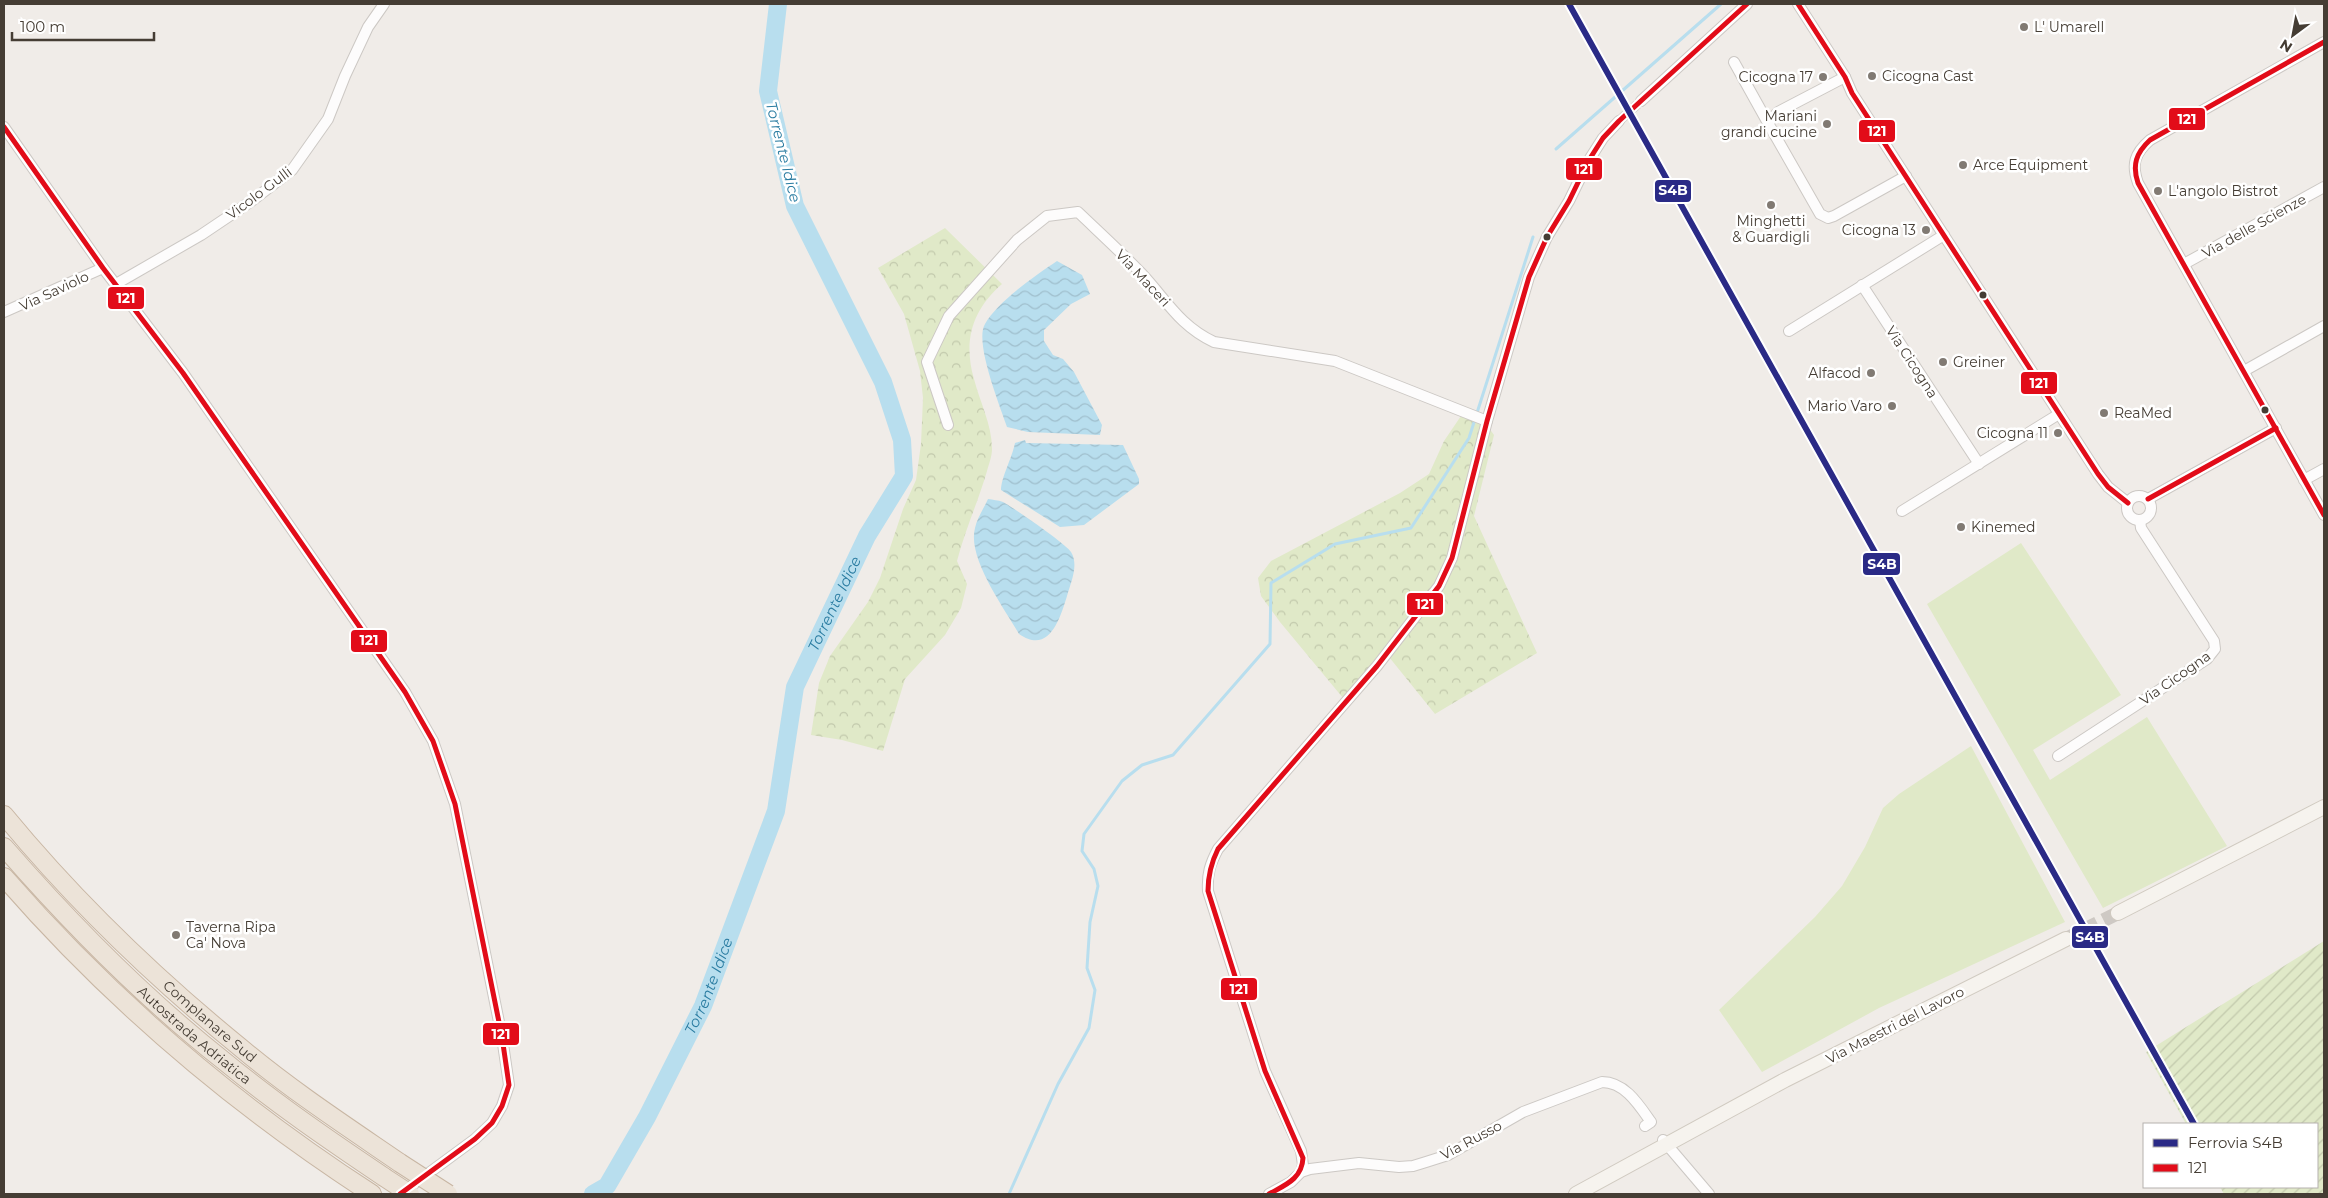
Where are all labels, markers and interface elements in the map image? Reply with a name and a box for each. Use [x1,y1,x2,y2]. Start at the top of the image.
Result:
scale bar [12,10,155,42]
north arrow [2268,10,2318,60]
text: 100 m [20,17,65,36]
place label: L' Umarell [2034,18,2104,36]
marker: L' Umarell [2018,21,2030,33]
text: N [2277,35,2296,57]
place label: Cicogna Cast [1882,67,1974,85]
place label: Cicogna 17 [1738,68,1813,86]
marker: Cicogna Cast [1866,70,1878,82]
marker: Cicogna 17 [1817,71,1829,83]
water label: Torrente Idice [762,100,805,204]
place label: Mariani grandi cucine [1721,107,1817,141]
line badge: 121 [2168,107,2206,131]
text: 121 [2177,110,2197,128]
marker: Mariani grandi cucine [1821,118,1833,130]
line badge: 121 [1858,119,1896,143]
text: 121 [1867,122,1887,140]
place label: Arce Equipment [1973,156,2089,174]
line badge: 121 [1565,157,1603,181]
marker: Arce Equipment [1957,159,1969,171]
text: 121 [1574,160,1594,178]
street label: Vicolo Gulli [223,162,295,224]
line badge: S4B [1654,179,1692,203]
text: S4B [1658,181,1688,199]
place label: L'angolo Bistrot [2168,182,2278,200]
marker: L'angolo Bistrot [2152,185,2164,197]
street label: Via delle Scienze [2199,190,2309,262]
marker: Minghetti & Guardigli [1765,199,1777,211]
place label: Minghetti & Guardigli [1732,212,1810,246]
place label: Cicogna 13 [1842,221,1916,239]
marker: Cicogna 13 [1920,224,1932,236]
unlabelled marker [1542,232,1552,242]
street label: Via Maceri [1112,245,1174,311]
street label: Via Saviolo [16,267,92,315]
line badge: 121 [107,286,145,310]
text: 121 [116,289,136,307]
unlabelled marker [1978,290,1988,300]
street label: Via Cicogna [1882,322,1942,402]
place label: Greiner [1953,353,2005,371]
marker: Greiner [1937,356,1949,368]
place label: Alfacod [1808,364,1861,382]
marker: Alfacod [1865,367,1877,379]
line badge: 121 [2020,371,2058,395]
text: 121 [2029,374,2049,392]
place label: Mario Varo [1807,397,1882,415]
marker: Mario Varo [1886,400,1898,412]
place label: ReaMed [2114,404,2172,422]
unlabelled marker [2260,405,2270,415]
marker: ReaMed [2098,407,2110,419]
place label: Cicogna 11 [1977,424,2048,442]
marker: Cicogna 11 [2052,427,2064,439]
place label: Kinemed [1971,518,2035,536]
marker: Kinemed [1955,521,1967,533]
line badge: S4B [1862,552,1901,576]
water label: Torrente Idice [803,553,865,654]
text: S4B [1867,555,1897,573]
line badge: 121 [1406,592,1444,616]
text: 121 [1415,595,1435,613]
line badge: 121 [350,629,388,653]
text: 121 [359,631,379,649]
street label: Via Cicogna [2136,647,2214,709]
place label: Taverna Ripa Ca' Nova [186,918,276,952]
line badge: S4B [2071,925,2109,949]
text: S4B [2075,928,2105,946]
marker: Taverna Ripa Ca' Nova [170,929,182,941]
water label: Torrente Idice [680,935,737,1038]
street label: Complanare Sud [159,976,261,1066]
line badge: 121 [1220,977,1258,1001]
text: 121 [1229,980,1249,998]
street label: Autostrada Adriatica [134,982,255,1088]
street label: Via Maestri del Lavoro [1823,982,1967,1068]
line badge: 121 [482,1022,520,1046]
text: 121 [491,1025,511,1043]
street label: Via Russo [1437,1116,1505,1164]
legend [2143,1123,2318,1188]
text: Ferrovia S4B [2188,1133,2283,1152]
text: 121 [2188,1158,2207,1177]

